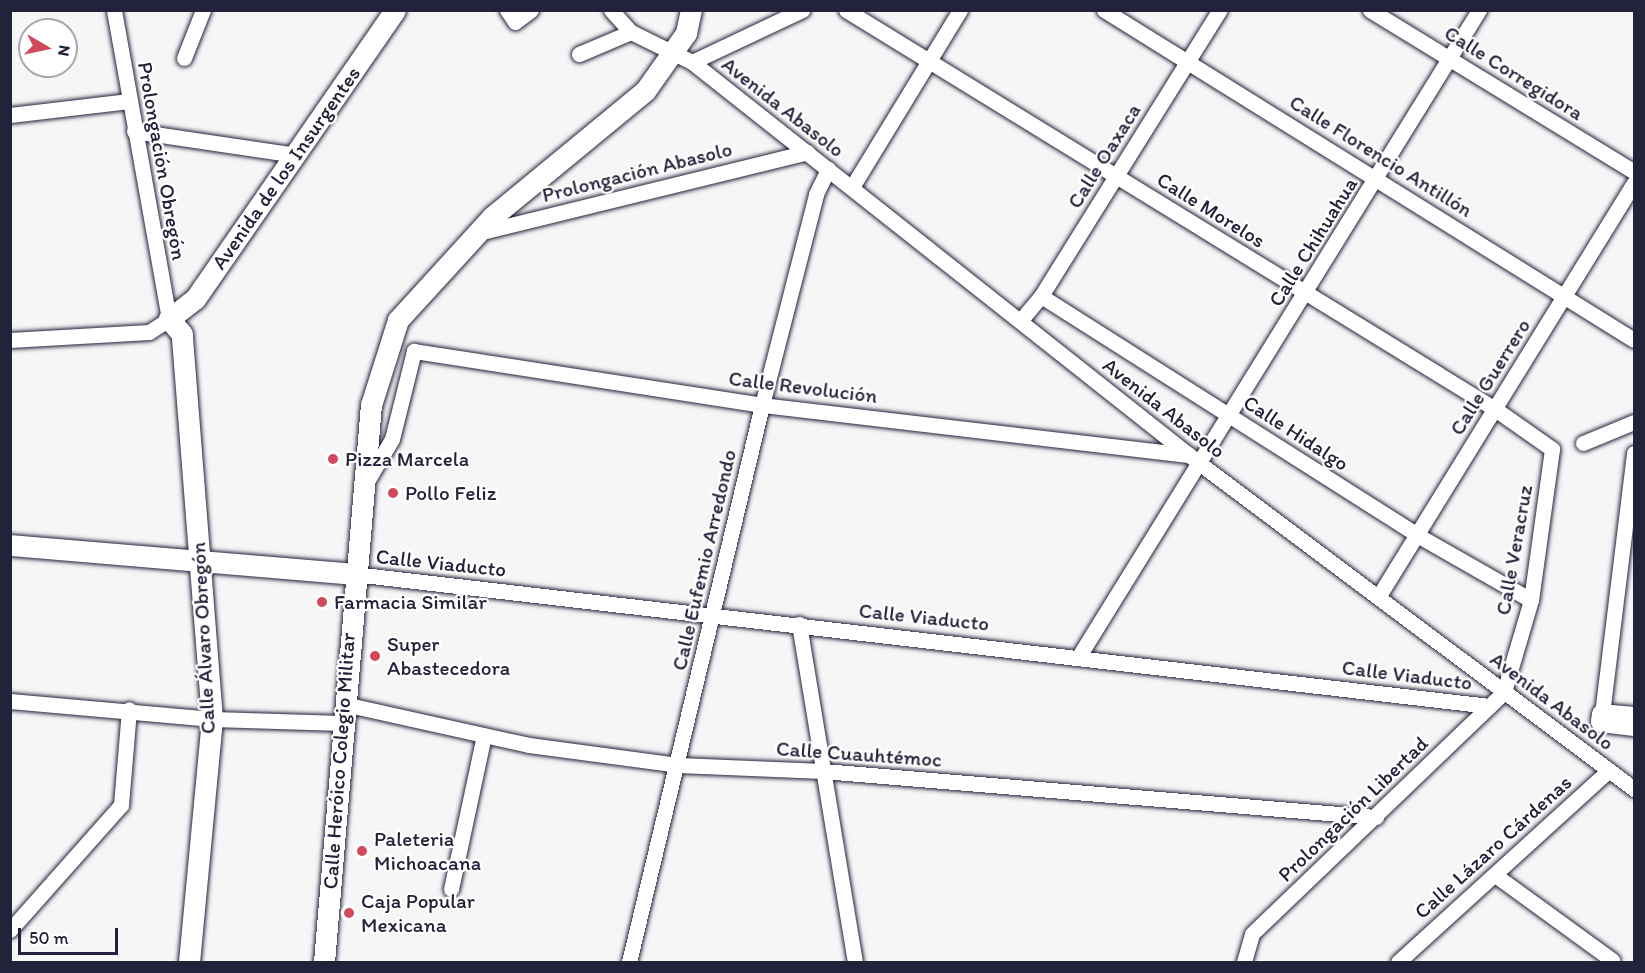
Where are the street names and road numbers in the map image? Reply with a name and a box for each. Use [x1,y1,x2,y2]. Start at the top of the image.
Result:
street label: Calle Corregidora [1440,20,1588,126]
street label: Avenida Abasolo [717,51,849,163]
street label: Prolongación Obregón [132,60,192,262]
street label: Avenida de los Insurgentes [206,62,366,274]
street label: Calle Florencio Antillón [1285,89,1477,223]
street label: Calle Oaxaca [1062,99,1146,213]
street label: Prolongación Abasolo [539,136,735,208]
street label: Calle Morelos [1152,167,1270,253]
street label: Calle Chihuahua [1263,173,1363,311]
street label: Calle Guerrero [1444,314,1536,440]
street label: Avenida Abasolo [1098,352,1230,464]
street label: Calle Revolución [727,365,879,409]
street label: Calle Hidalgo [1239,390,1353,476]
street label: Calle Eufemio Arredondo [666,447,742,673]
street label: Calle Veracruz [1490,484,1538,616]
street label: Calle Álvaro Obregón [185,541,221,735]
street label: Calle Viaducto [375,544,507,582]
street label: Calle Viaducto [858,598,990,636]
street label: Calle Heróico Colegio Militar [317,632,361,890]
street label: Avenida Abasolo [1485,646,1619,756]
street label: Calle Viaducto [1341,655,1473,695]
street label: Prolongación Libertad [1273,731,1433,887]
street label: Calle Cuauhtémoc [776,736,942,772]
street label: Calle Lázaro Cárdenas [1409,770,1577,924]

